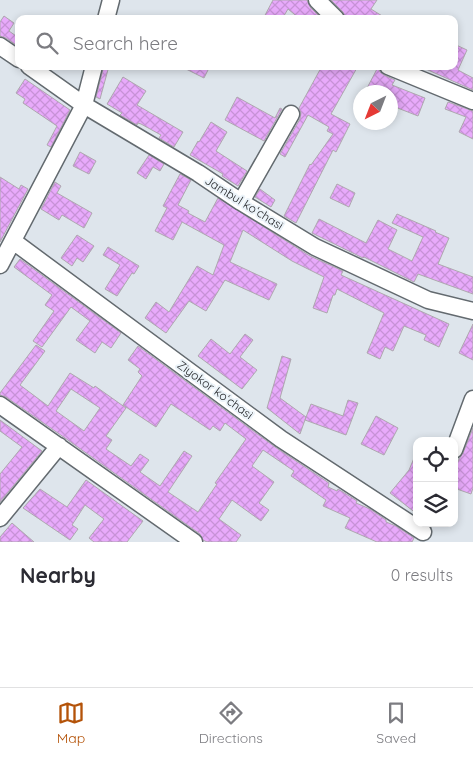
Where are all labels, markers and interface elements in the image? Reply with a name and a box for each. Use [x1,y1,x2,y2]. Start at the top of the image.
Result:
search box [15,15,458,70]
icon: search [33,29,61,57]
text: Search here [73,31,178,55]
north arrow [353,85,398,130]
street label: Jambul koʻchasi [202,172,286,233]
street label: Ziyokor koʻchasi [175,357,256,422]
map controls [413,437,458,527]
button: locate [413,437,458,482]
button: layers [413,482,458,527]
text: Nearby [20,562,96,588]
text: 0 results [391,565,453,585]
tab: Map [57,699,85,747]
tab: Directions [199,699,263,747]
tab: Saved [376,699,416,747]

